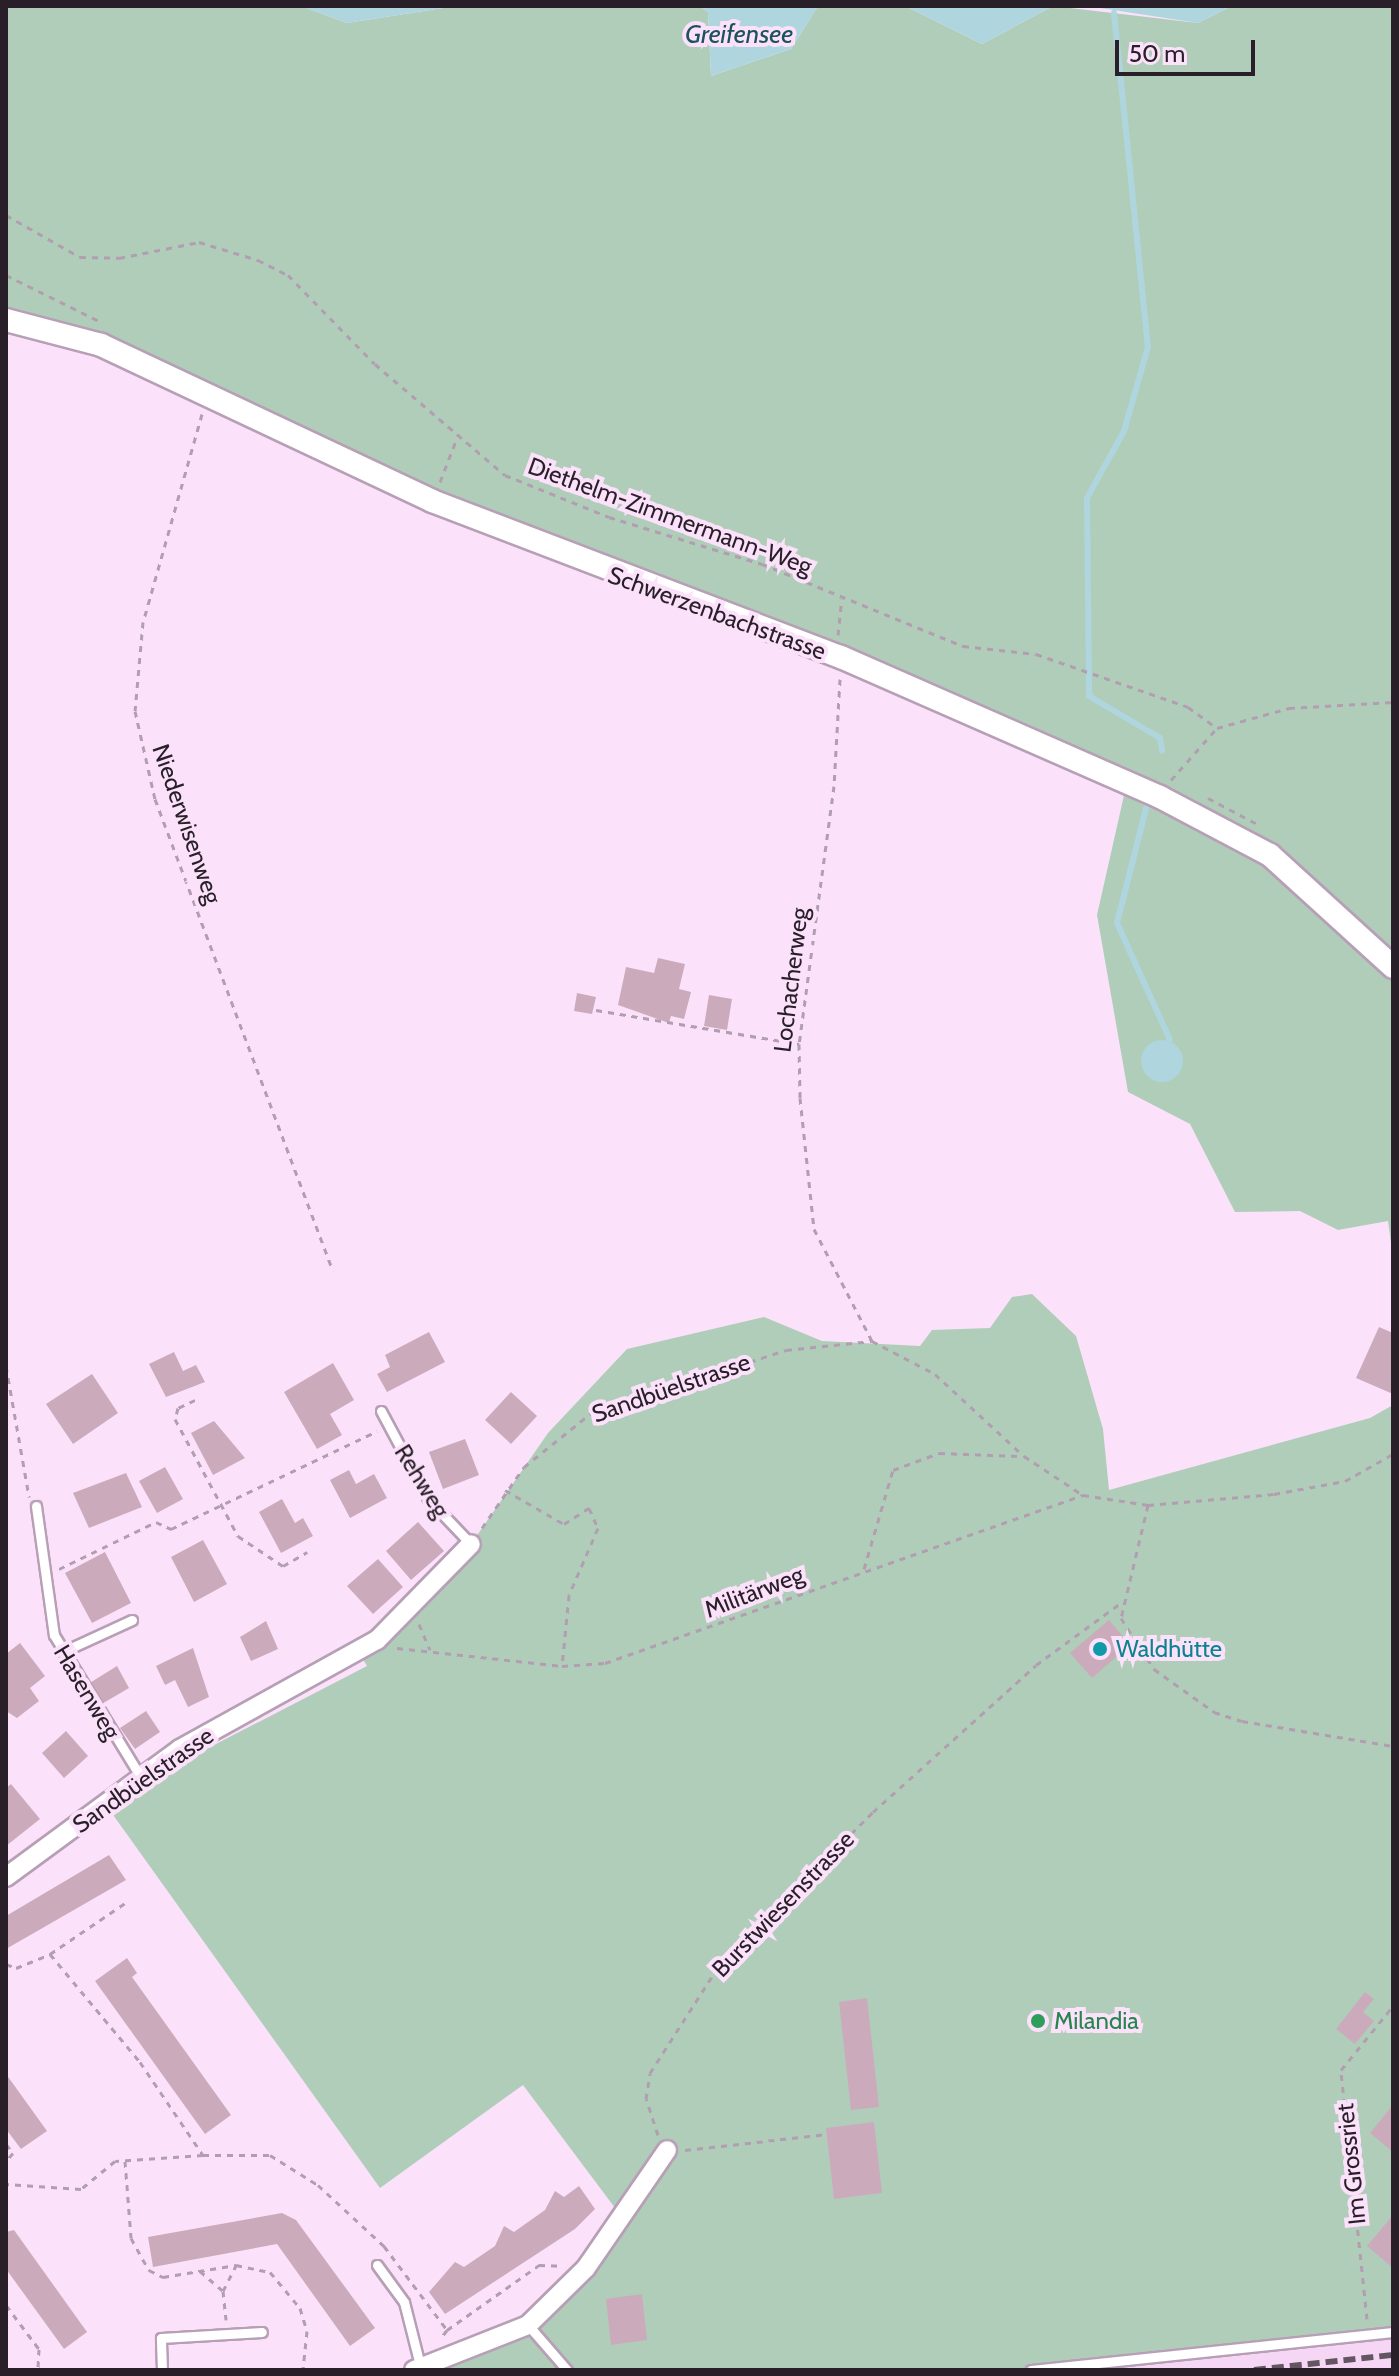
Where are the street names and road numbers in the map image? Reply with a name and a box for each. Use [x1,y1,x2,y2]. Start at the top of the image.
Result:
street label: Diethelm-Zimmermann-Weg [524,451,816,581]
street label: Schwerzenbachstrasse [604,560,830,666]
street label: Niederwisenweg [146,741,228,907]
street label: Lochacherweg [768,906,814,1054]
street label: Sandbüelstrasse [588,1347,754,1429]
street label: Rehweg [388,1439,456,1523]
street label: Militärweg [700,1560,808,1624]
street label: Hasenweg [48,1639,126,1745]
street label: Sandbüelstrasse [67,1721,219,1839]
street label: Burstwiesenstrasse [706,1825,860,1983]
street label: Im Grossriet [1330,2102,1372,2226]

